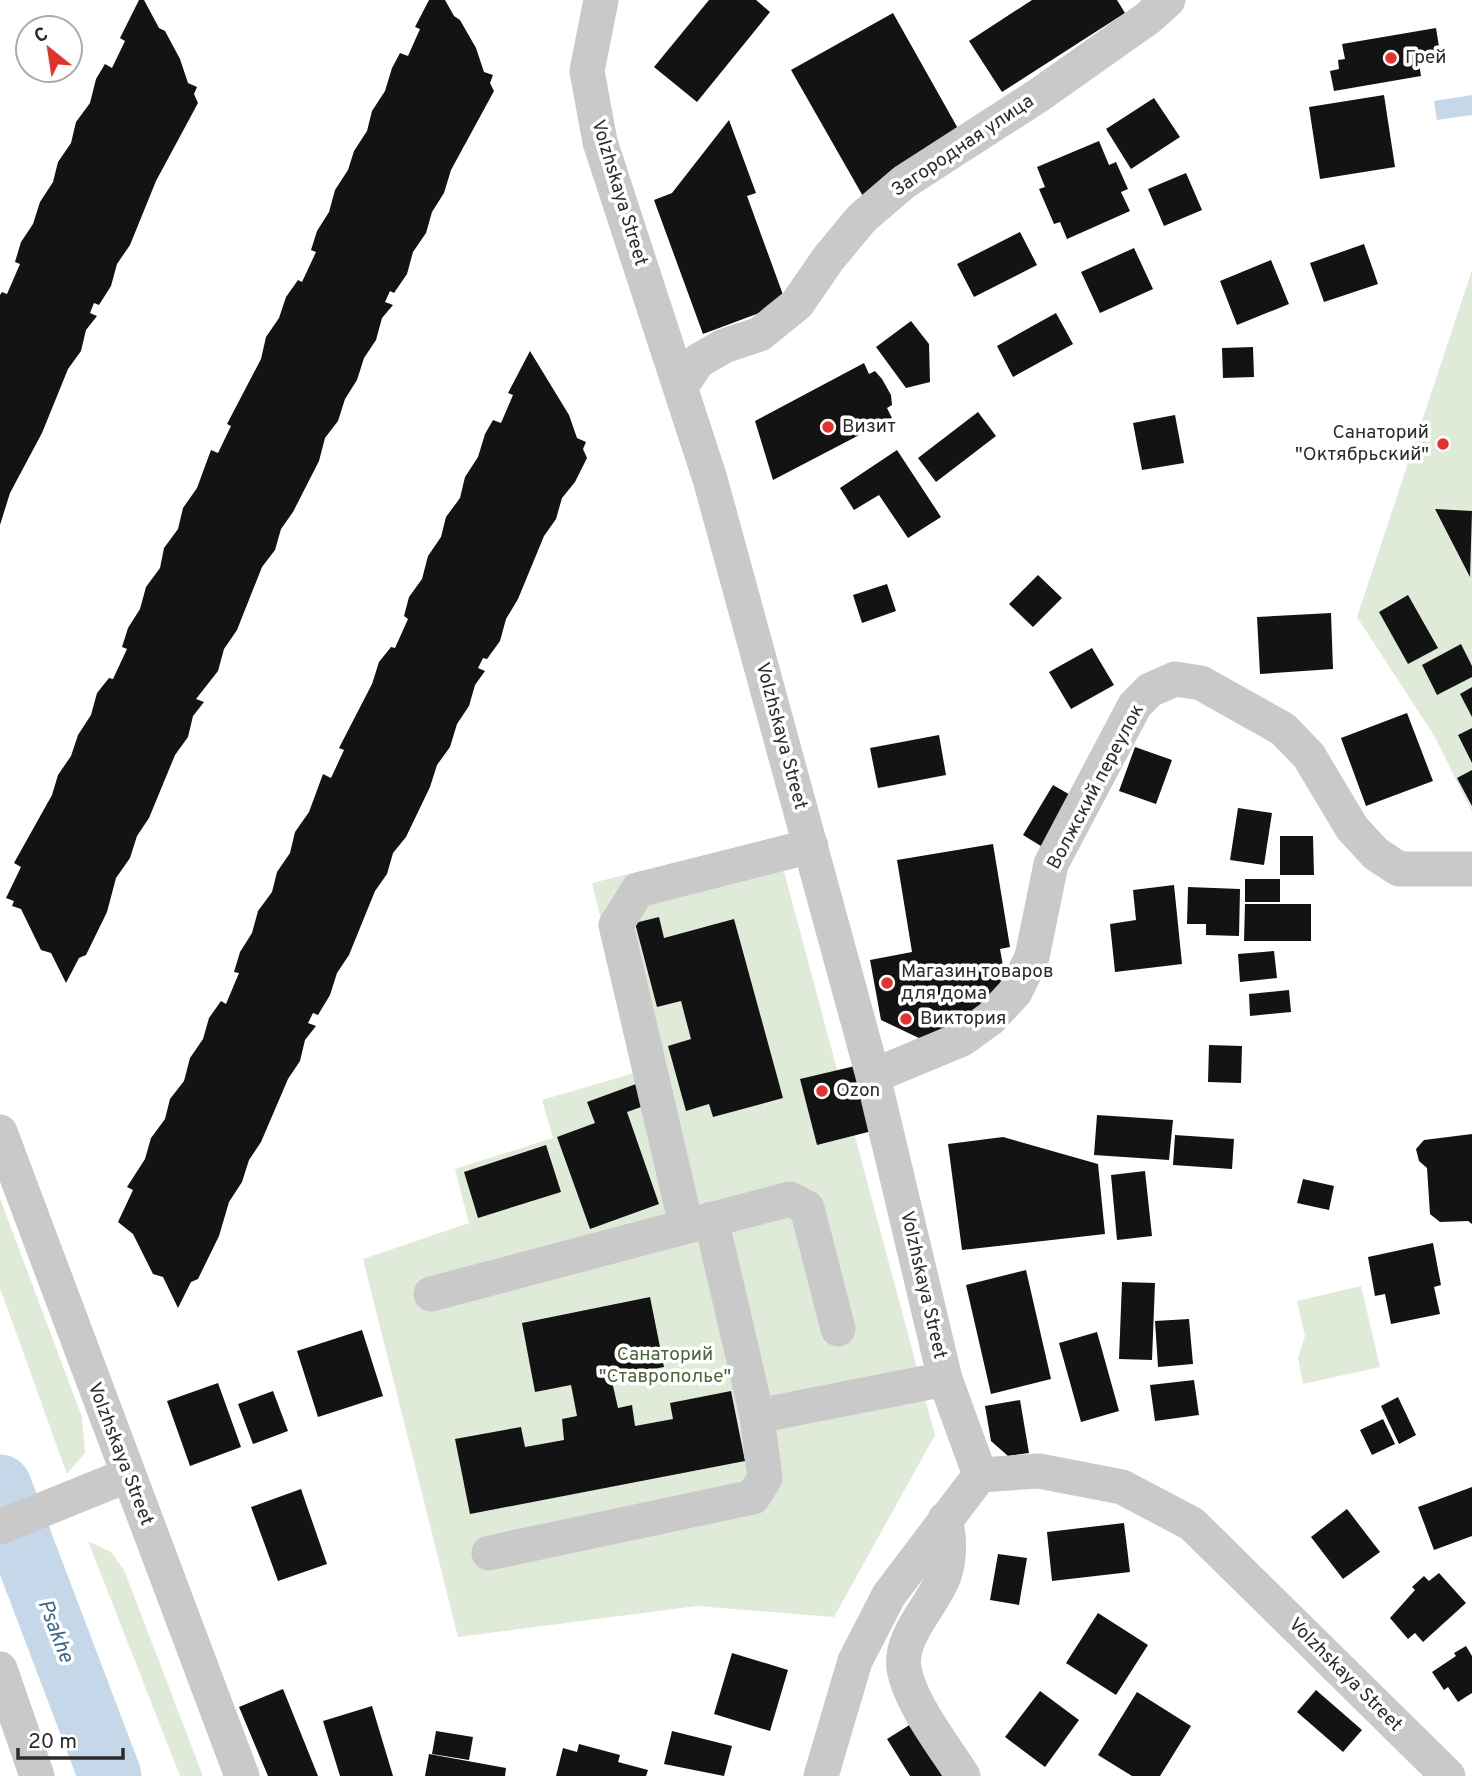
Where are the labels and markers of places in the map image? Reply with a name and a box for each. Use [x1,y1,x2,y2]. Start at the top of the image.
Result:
place label: Грей [1405,46,1447,70]
marker: Грей [1383,50,1399,66]
place label: Визит [842,415,896,439]
marker: Визит [820,419,836,435]
place label: Санаторий "Октябрьский" [1295,421,1429,467]
marker: Санаторий "Октябрьский" [1435,436,1451,452]
place label: Магазин товаров для дома [901,960,1054,1006]
marker: Магазин товаров для дома [879,975,895,991]
place label: Виктория [920,1007,1006,1031]
marker: Виктория [898,1011,914,1027]
place label: Ozon [836,1079,880,1103]
marker: Ozon [814,1083,830,1099]

